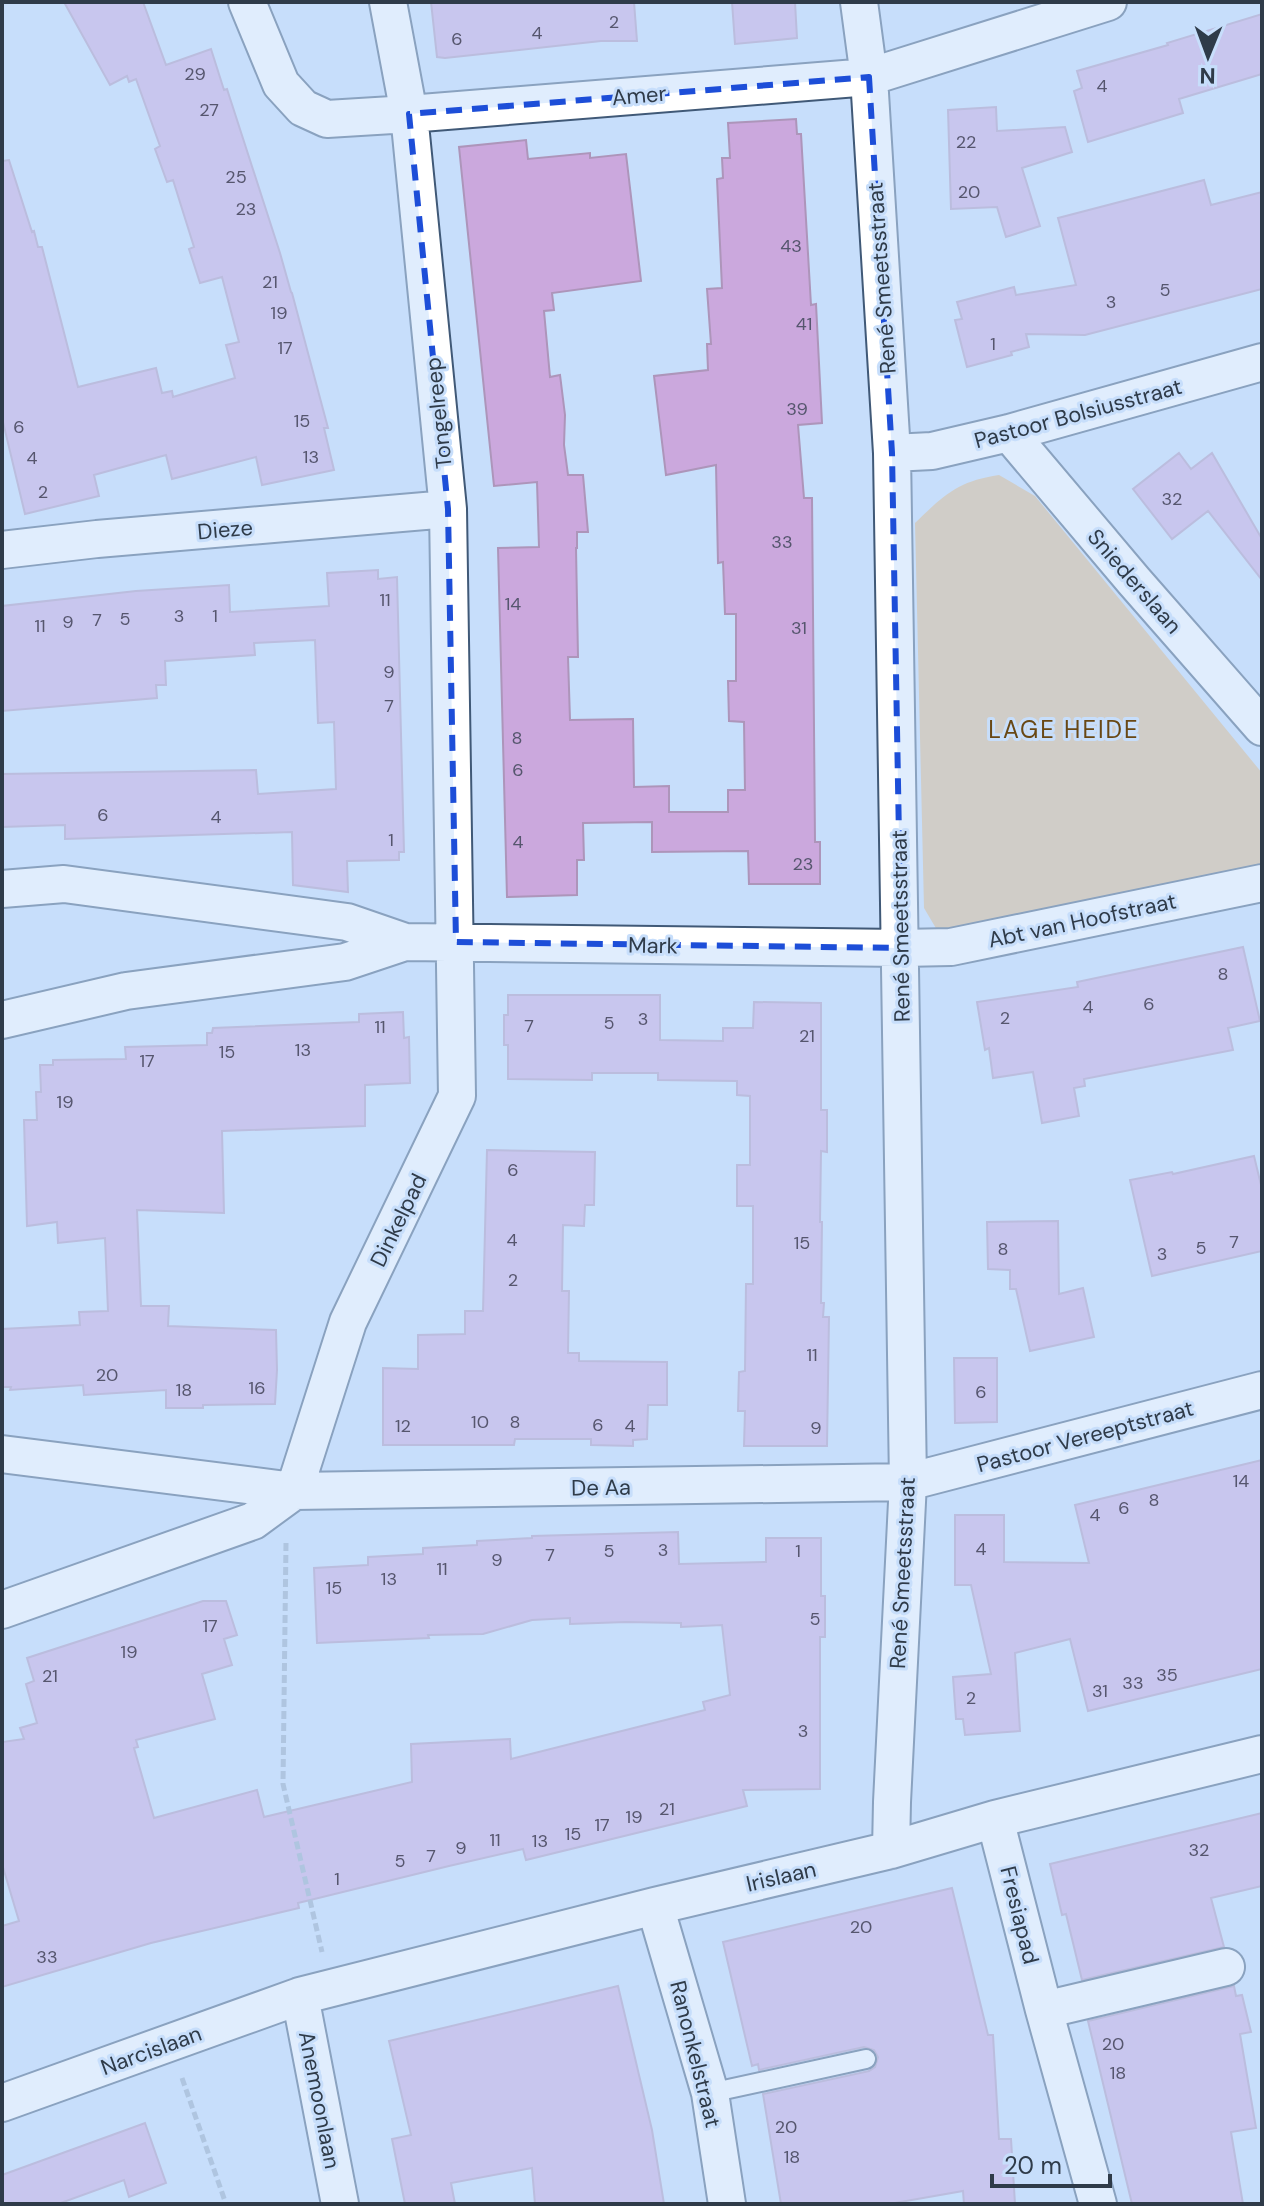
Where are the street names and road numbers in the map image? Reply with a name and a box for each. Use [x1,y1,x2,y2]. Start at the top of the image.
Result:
street label: Amer [610,79,668,112]
street label: René Smeetsstraat [860,181,903,375]
street label: Tongelreep [418,356,459,470]
street label: Pastoor Bolsiusstraat [971,372,1185,455]
street label: Dieze [196,513,254,546]
street label: Sniederslaan [1081,523,1188,640]
street label: René Smeetsstraat [884,830,917,1022]
street label: Abt van Hoofstraat [985,886,1179,955]
street label: Mark [628,931,678,960]
street label: Dinkelpad [363,1169,433,1272]
street label: Pastoor Vereeptstraat [974,1394,1197,1479]
street label: De Aa [571,1472,631,1503]
street label: René Smeetsstraat [883,1476,922,1670]
street label: Irislaan [743,1854,819,1899]
street label: Fresiapad [993,1863,1046,1967]
street label: Ranonkelstraat [663,1978,728,2131]
street label: Narcislaan [97,2019,206,2082]
street label: Anemoonlaan [292,2029,347,2171]

